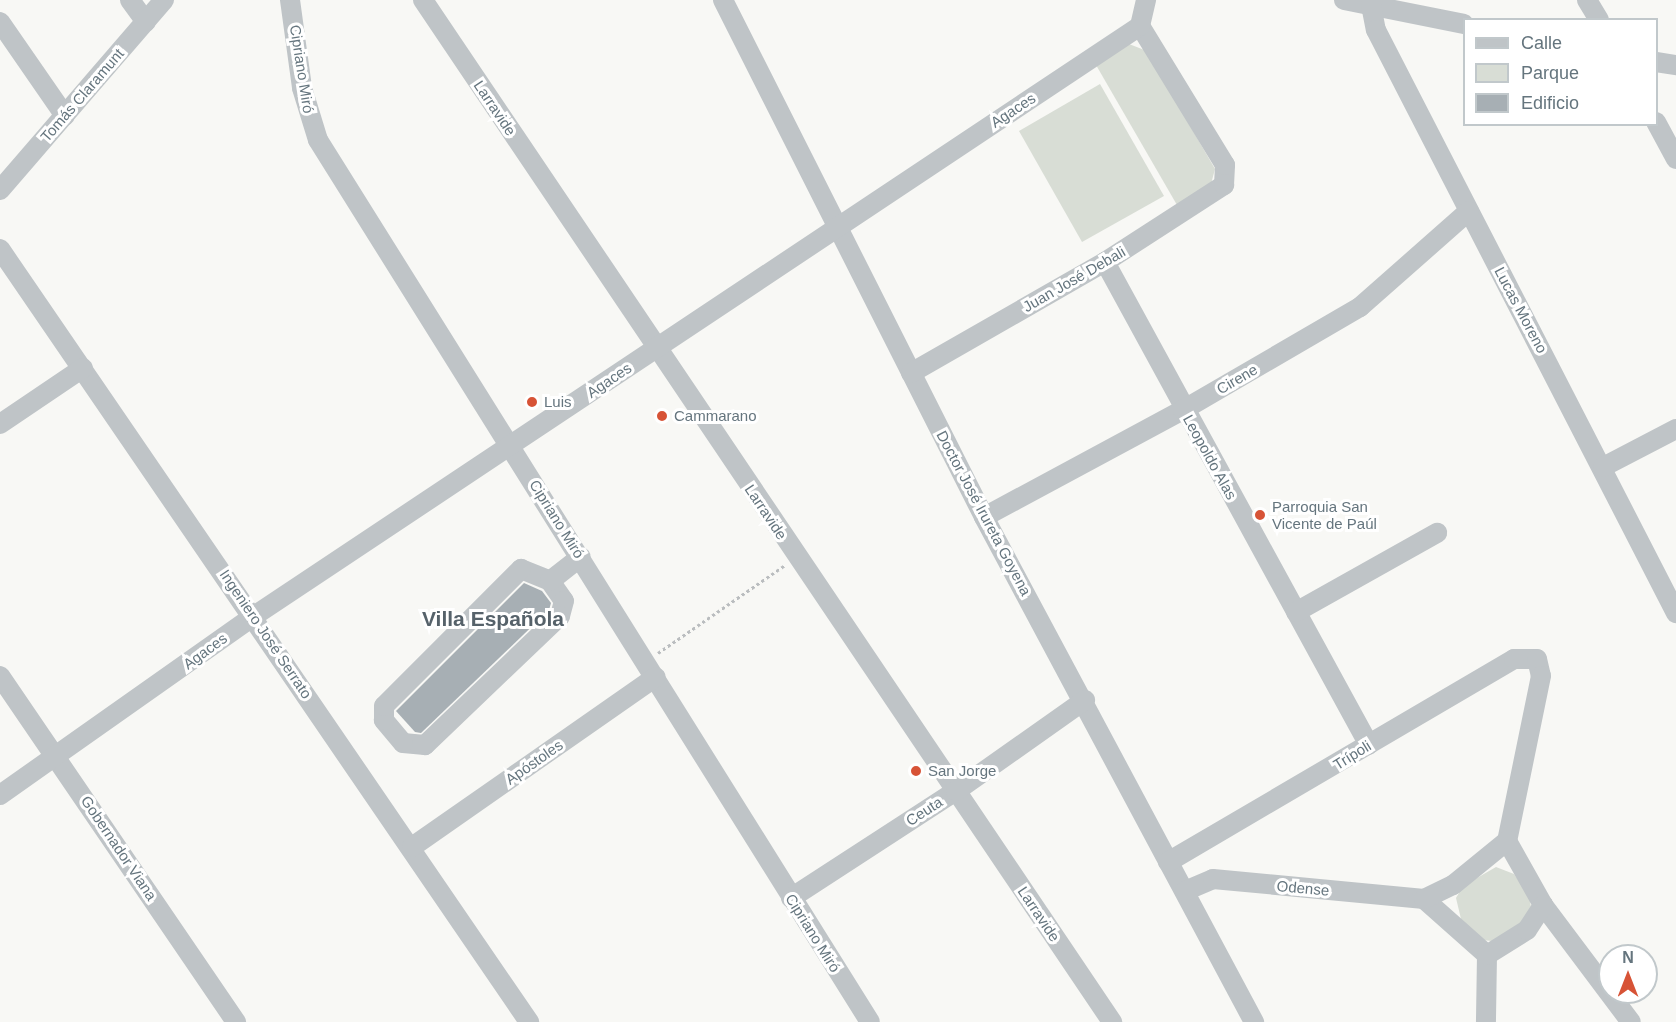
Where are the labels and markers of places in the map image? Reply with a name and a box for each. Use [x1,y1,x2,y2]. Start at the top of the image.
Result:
place label: Luis [544,393,572,411]
marker: Luis [525,395,539,409]
place label: Cammarano [674,407,757,425]
marker: Cammarano [655,409,669,423]
place label: Parroquia San Vicente de Paúl [1272,497,1377,532]
marker: Parroquia San Vicente de Paúl [1253,508,1267,522]
place label: San Jorge [928,762,996,780]
marker: San Jorge [909,764,923,778]

